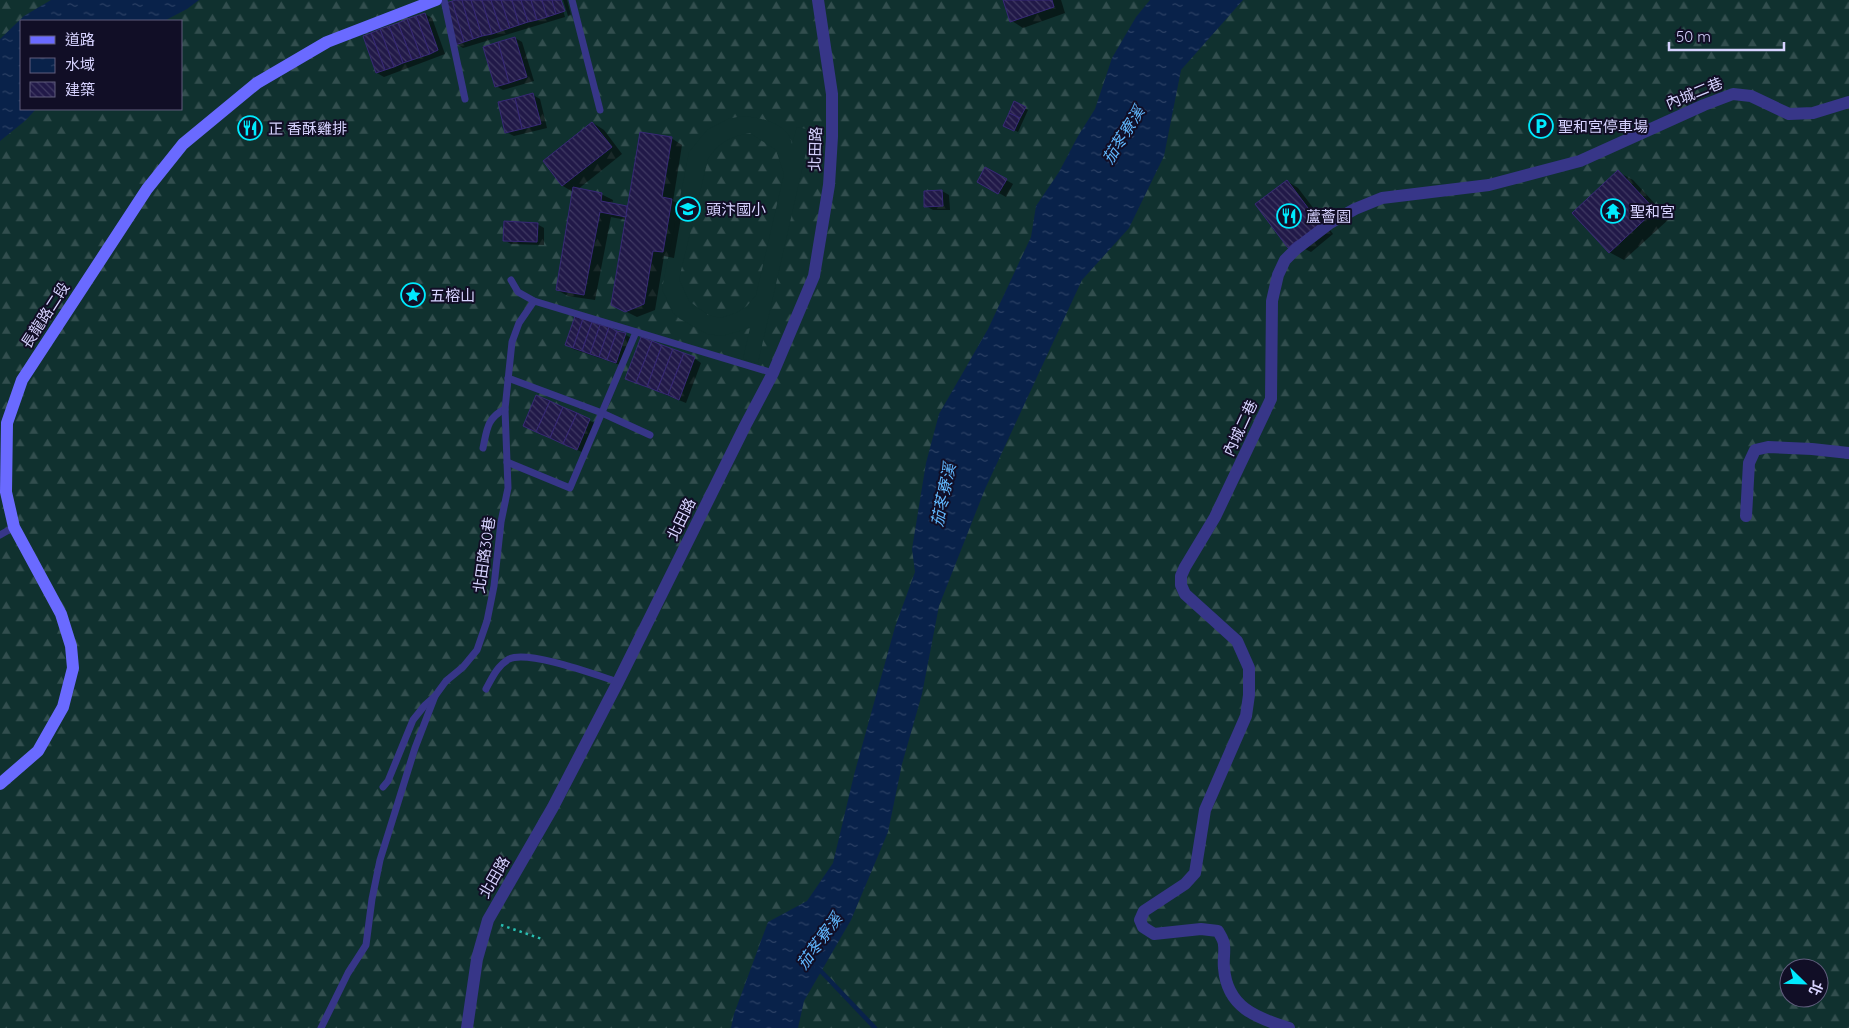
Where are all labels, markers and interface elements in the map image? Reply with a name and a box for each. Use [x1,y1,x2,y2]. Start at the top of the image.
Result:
legend [20,20,182,110]
scale bar [1669,20,1784,52]
text: 50 m [1676,27,1711,46]
text: 道路 [65,30,95,49]
text: 水域 [65,55,95,74]
street label: 內城二巷 [1663,73,1725,113]
text: 建築 [65,80,95,99]
water label: 茄苳寮溪 [1098,101,1149,167]
parking icon: 聖和宮停車場 [1528,113,1554,139]
restaurant icon: 正 香酥雞排 [237,115,263,141]
place label: 聖和宮停車場 [1558,117,1648,136]
place label: 正 香酥雞排 [268,119,347,138]
street label: 北田路 [805,126,825,172]
school or university icon: 頭汴國小 [675,196,701,222]
temple icon: 聖和宮 [1600,198,1626,224]
place label: 頭汴國小 [706,200,766,219]
place label: 聖和宮 [1630,202,1675,221]
restaurant icon: 蘆薈園 [1276,203,1302,229]
place label: 蘆薈園 [1306,207,1351,226]
street label: 長龍路二段 [17,278,73,352]
place icon: 五榕山 [400,282,426,308]
place label: 五榕山 [430,286,475,305]
street label: 內城二巷 [1219,397,1261,459]
water label: 茄苳寮溪 [927,460,960,528]
street label: 北田路 [663,495,699,543]
street label: 北田路30巷 [469,516,499,594]
street label: 北田路 [475,853,513,901]
water label: 茄苳寮溪 [792,908,847,973]
north arrow [1779,958,1829,1008]
text: 北 [1805,978,1827,998]

